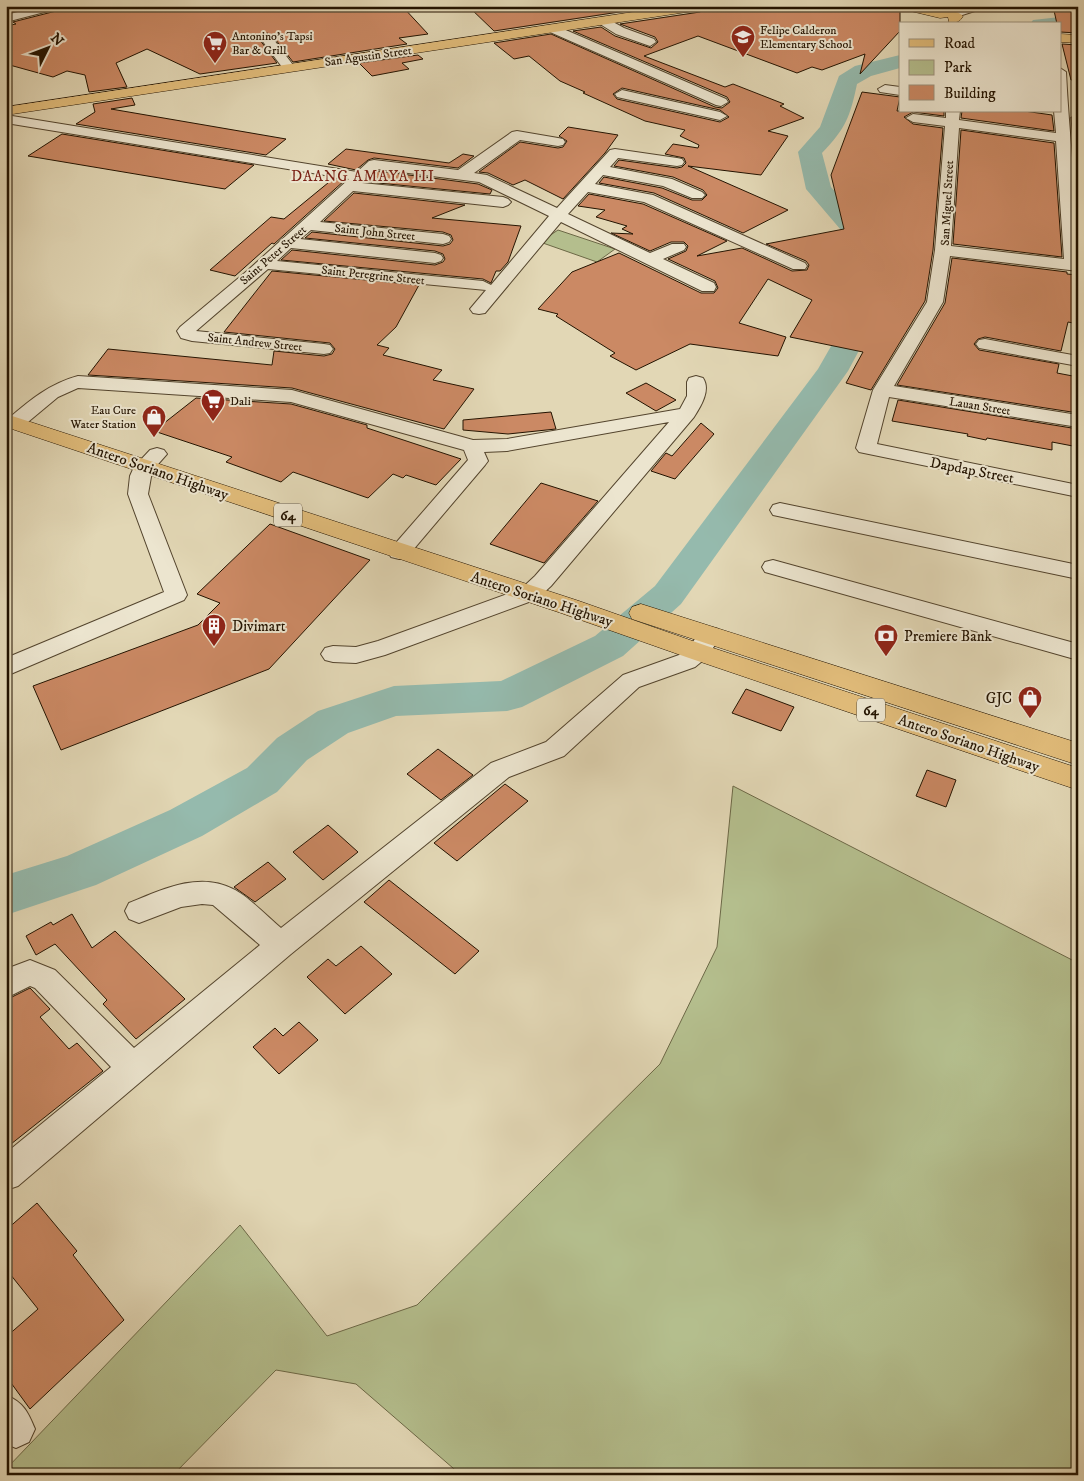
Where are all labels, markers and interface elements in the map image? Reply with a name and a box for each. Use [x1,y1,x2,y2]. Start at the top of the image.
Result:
north arrow [22,22,72,72]
legend [899,22,1062,112]
place label: Felipe Calderon Elementary School [760,23,852,52]
school or university icon: Felipe Calderon Elementary School [730,24,756,58]
place label: Antonino's Tapsi Bar & Grill [232,29,313,58]
text: N [46,30,68,51]
supermarket icon: Antonino's Tapsi Bar & Grill [202,30,228,64]
text: Road [944,34,976,53]
street label: San Agustin Street [324,43,413,70]
text: Park [944,58,973,77]
text: Building [944,84,996,103]
street label: San Miguel Street [938,160,957,246]
district label: DAANG AMAYA III [291,167,435,186]
street label: Saint John Street [334,221,416,244]
street label: Saint Peter Street [237,222,310,288]
street label: Saint Peregrine Street [321,263,426,288]
street label: Saint Andrew Street [207,330,303,355]
supermarket icon: Dali [200,388,226,422]
place label: Dali [230,394,251,409]
street label: Lauan Street [948,394,1012,419]
place label: Eau Cure Water Station [69,403,137,432]
shop icon: Eau Cure Water Station [141,404,167,438]
street label: Antero Soriano Highway [85,438,232,505]
street label: Dapdap Street [928,453,1016,488]
road number: 64 [274,504,302,526]
street label: Antero Soriano Highway [468,568,616,632]
building icon: Divimart [201,613,227,647]
place label: Divimart [232,617,286,636]
bank icon: Premiere Bank [873,623,899,657]
place label: Premiere Bank [904,627,993,646]
shop icon: GJC [1017,685,1043,719]
place label: GJC [986,689,1012,708]
road number: 64 [857,698,885,722]
street label: Antero Soriano Highway [896,710,1043,777]

